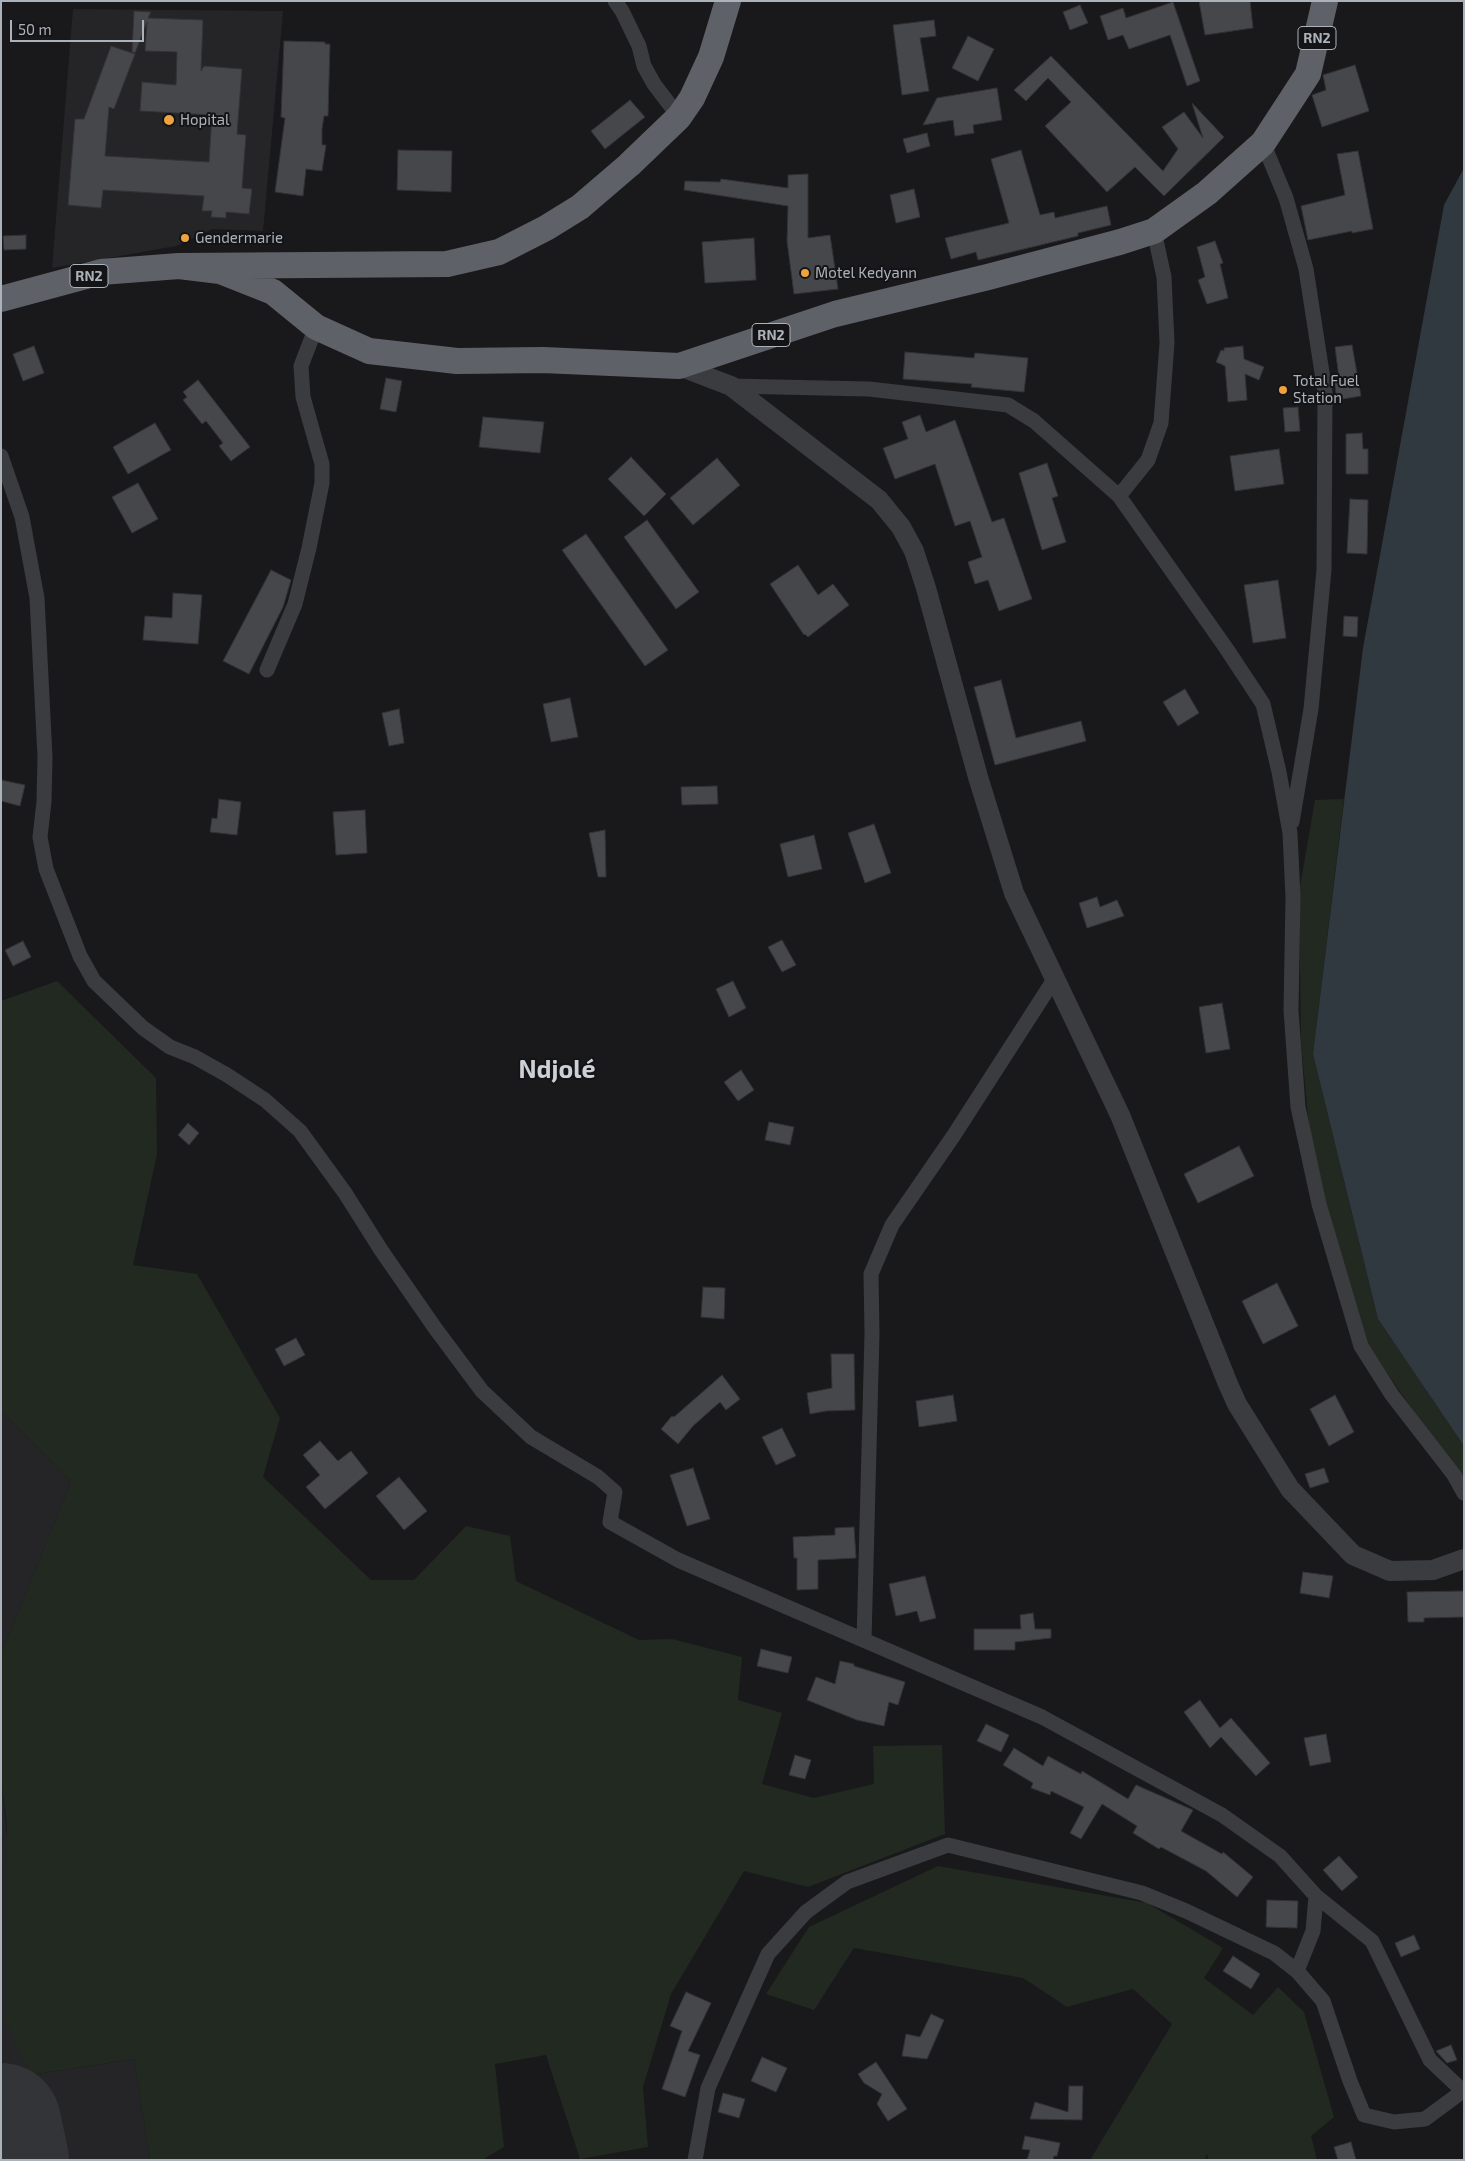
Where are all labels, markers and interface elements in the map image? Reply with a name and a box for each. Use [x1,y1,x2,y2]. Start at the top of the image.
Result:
scale bar [12,10,146,42]
text: 50 m [18,20,52,38]
road number: RN2 [1298,26,1336,49]
place label: Hopital [180,111,229,129]
marker: Hopital [162,113,176,127]
place label: Gendermarie [195,229,283,247]
marker: Gendermarie [179,232,191,244]
road number: RN2 [70,264,108,288]
place label: Motel Kedyann [815,264,917,282]
marker: Motel Kedyann [799,267,811,279]
road number: RN2 [752,324,790,346]
place label: Total Fuel Station [1293,372,1359,407]
marker: Total Fuel Station [1277,384,1289,396]
district label: Ndjolé [519,1055,595,1085]

